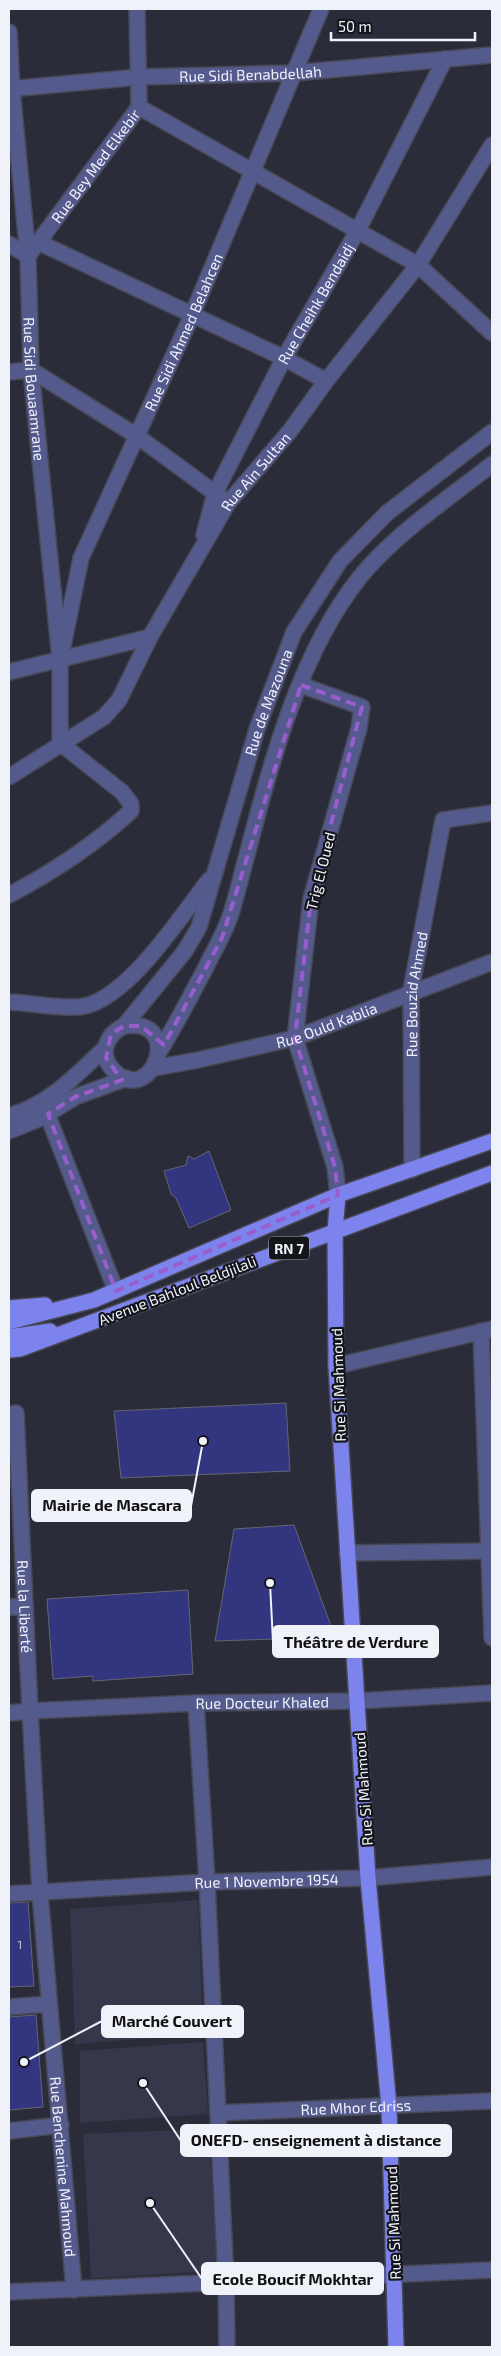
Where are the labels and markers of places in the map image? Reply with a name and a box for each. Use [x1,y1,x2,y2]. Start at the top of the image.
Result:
callout: Mairie de Mascara [32,1490,191,1521]
callout: Théâtre de Verdure [273,1626,438,1657]
callout: Marché Couvert [102,2006,243,2037]
callout: ONEFD- enseignement à distance [181,2125,451,2156]
callout: Ecole Boucif Mokhtar [202,2263,383,2294]

